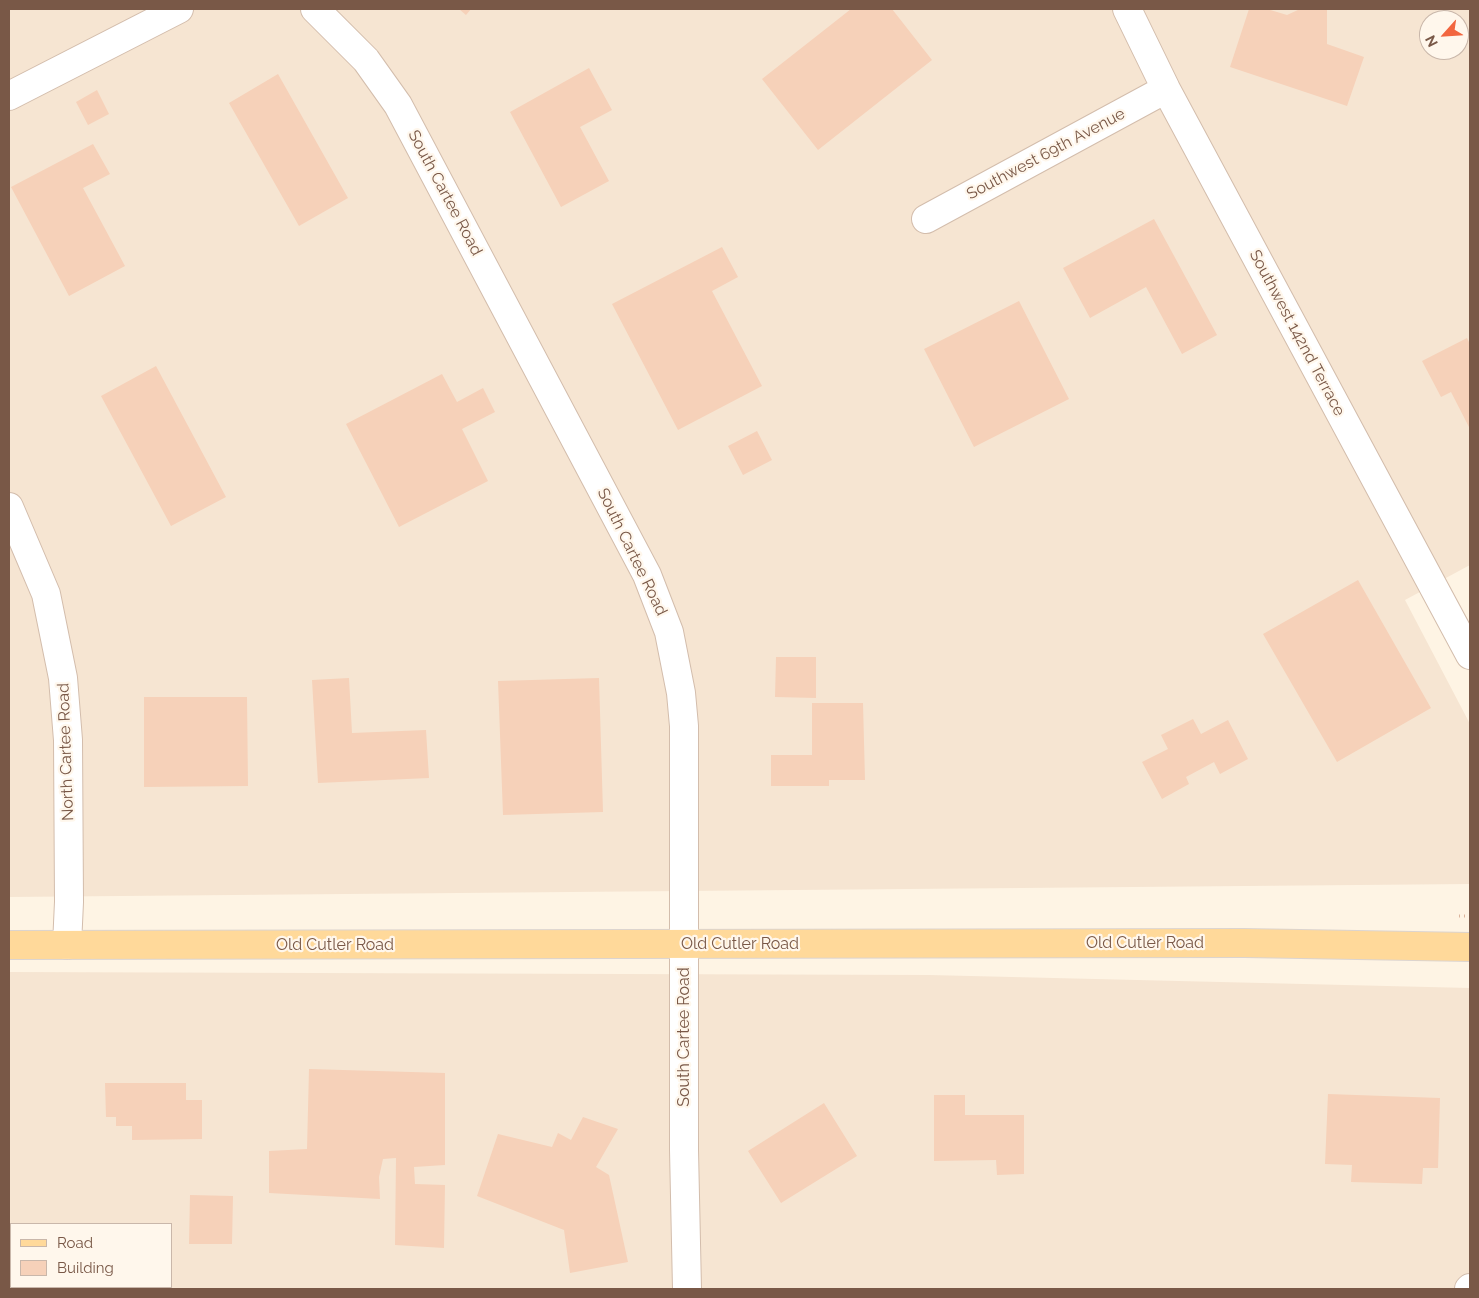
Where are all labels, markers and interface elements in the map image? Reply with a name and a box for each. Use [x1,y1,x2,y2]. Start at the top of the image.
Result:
north arrow [1419,10,1469,60]
text: N [1422,33,1441,49]
street label: Southwest 69th Avenue [964,104,1128,204]
street label: South Cartee Road [404,127,486,259]
street label: Southwest 142nd Terrace [1245,247,1349,419]
street label: South Cartee Road [593,485,671,619]
street label: North Cartee Road [54,683,78,821]
street label: Old Cutler Road [1086,933,1204,953]
street label: Old Cutler Road [681,934,799,954]
street label: Old Cutler Road [276,935,394,955]
street label: South Cartee Road [674,967,694,1107]
legend [10,1223,172,1288]
text: Road [57,1234,93,1252]
text: Building [57,1259,114,1277]

